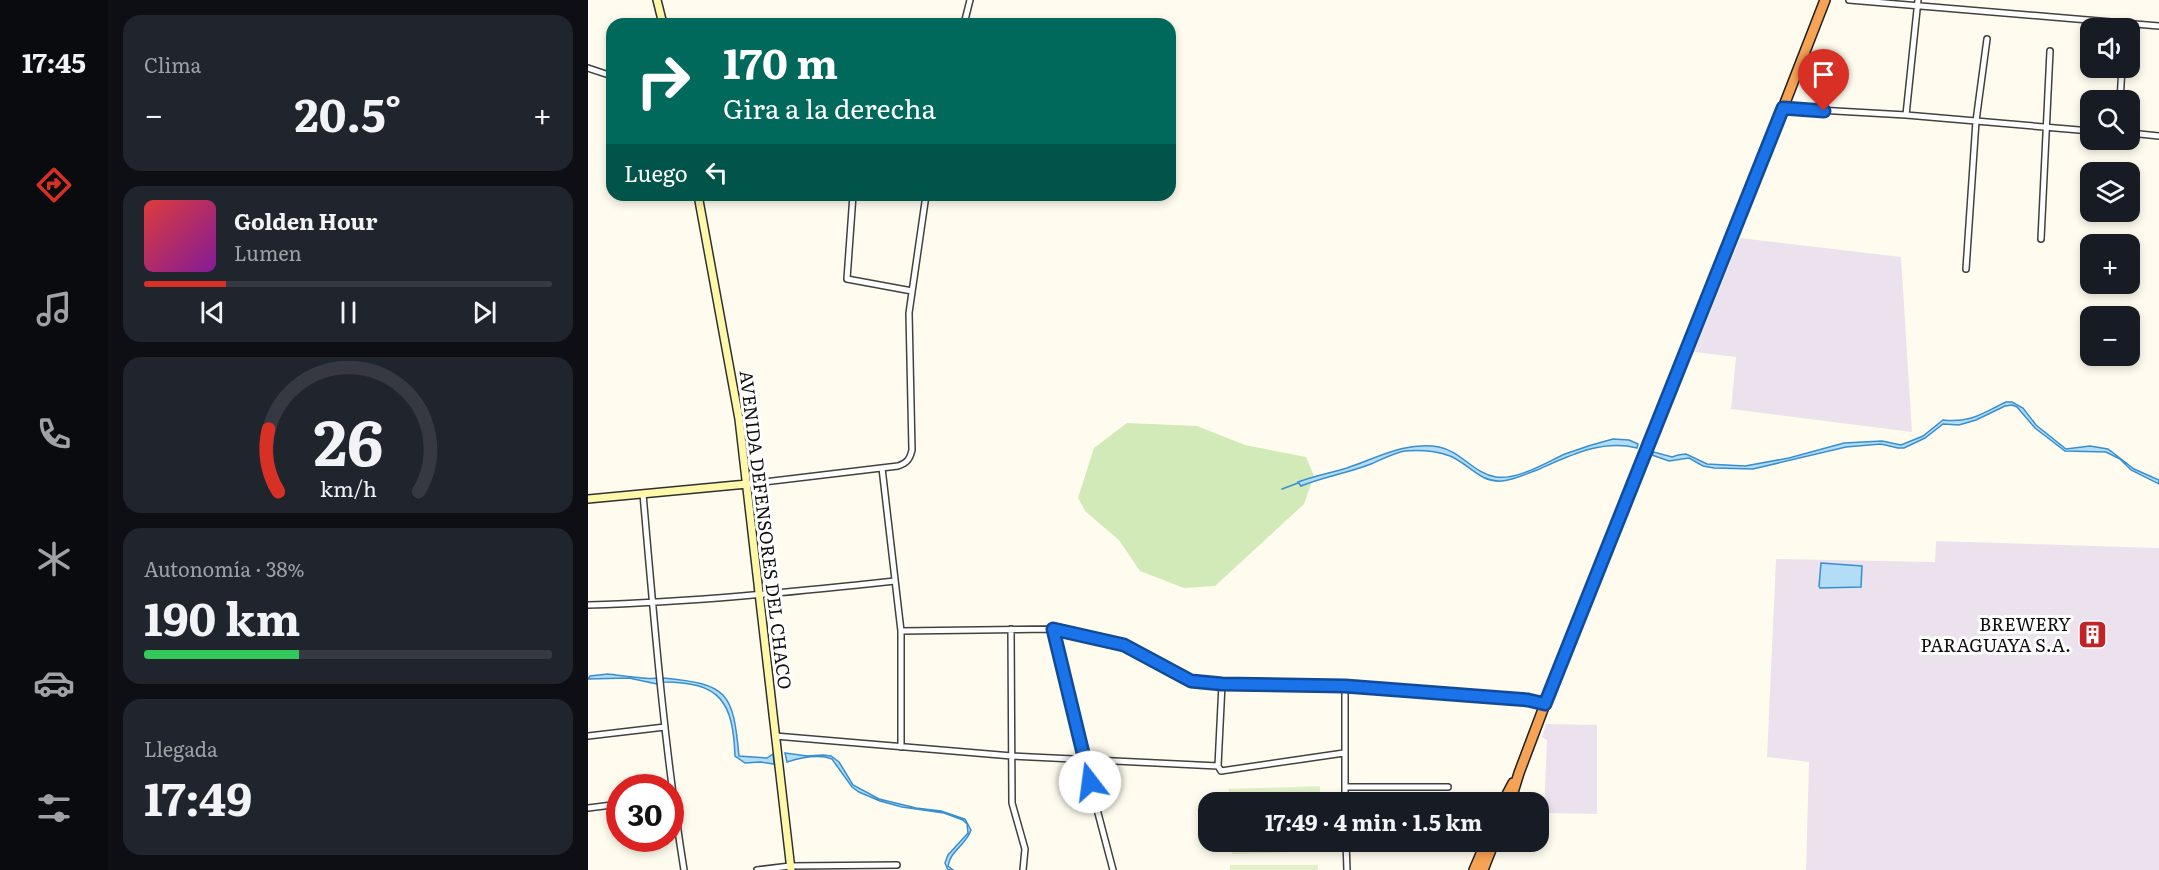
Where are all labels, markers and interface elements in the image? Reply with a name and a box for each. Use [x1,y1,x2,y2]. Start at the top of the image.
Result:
map controls [2080,18,2140,366]
button: sound [2080,18,2140,78]
text: 170 m [723,30,838,92]
text: 17:45 [22,41,86,81]
icon: right [624,42,702,120]
text: Clima [144,49,201,79]
pin [1798,49,1849,111]
icon: arrive [1807,58,1840,91]
text: 20.5° [294,79,402,146]
text: Gira a la derecha [723,87,936,127]
text: − [144,88,163,137]
text: + [533,88,552,137]
button: search [2080,90,2140,150]
text: Luego [624,156,688,189]
icon: left [700,156,733,189]
button: layers [2080,162,2140,222]
icon: directions [33,164,75,206]
text: Golden Hour [234,204,377,237]
button: + [2080,234,2140,294]
text: Lumen [234,237,302,267]
icon: music [33,288,75,330]
icon: previous [196,296,229,329]
icon: pause [332,296,365,329]
icon: next [468,296,501,329]
button: − [2080,306,2140,366]
street label: AVENIDA DEFENSORES DEL CHACO [734,369,799,691]
text: 26 [313,393,383,485]
icon: phone [33,413,75,455]
text: km/h [319,472,377,504]
icon: climate [33,538,75,580]
text: Autonomía · 38% [144,553,305,583]
text: 190 km [144,583,300,650]
place label: BREWERY PARAGUAYA S.A. [1920,610,2071,658]
building icon: BREWERY PARAGUAYA S.A. [2076,619,2108,651]
icon: car [33,662,75,704]
text: Llegada [144,733,218,763]
position arrow [1058,750,1122,814]
text: 17:49 [144,763,252,830]
speed limit sign: 30 [606,774,684,852]
icon: filters [33,787,75,829]
text: 17:49 · 4 min · 1.5 km [1265,805,1482,838]

